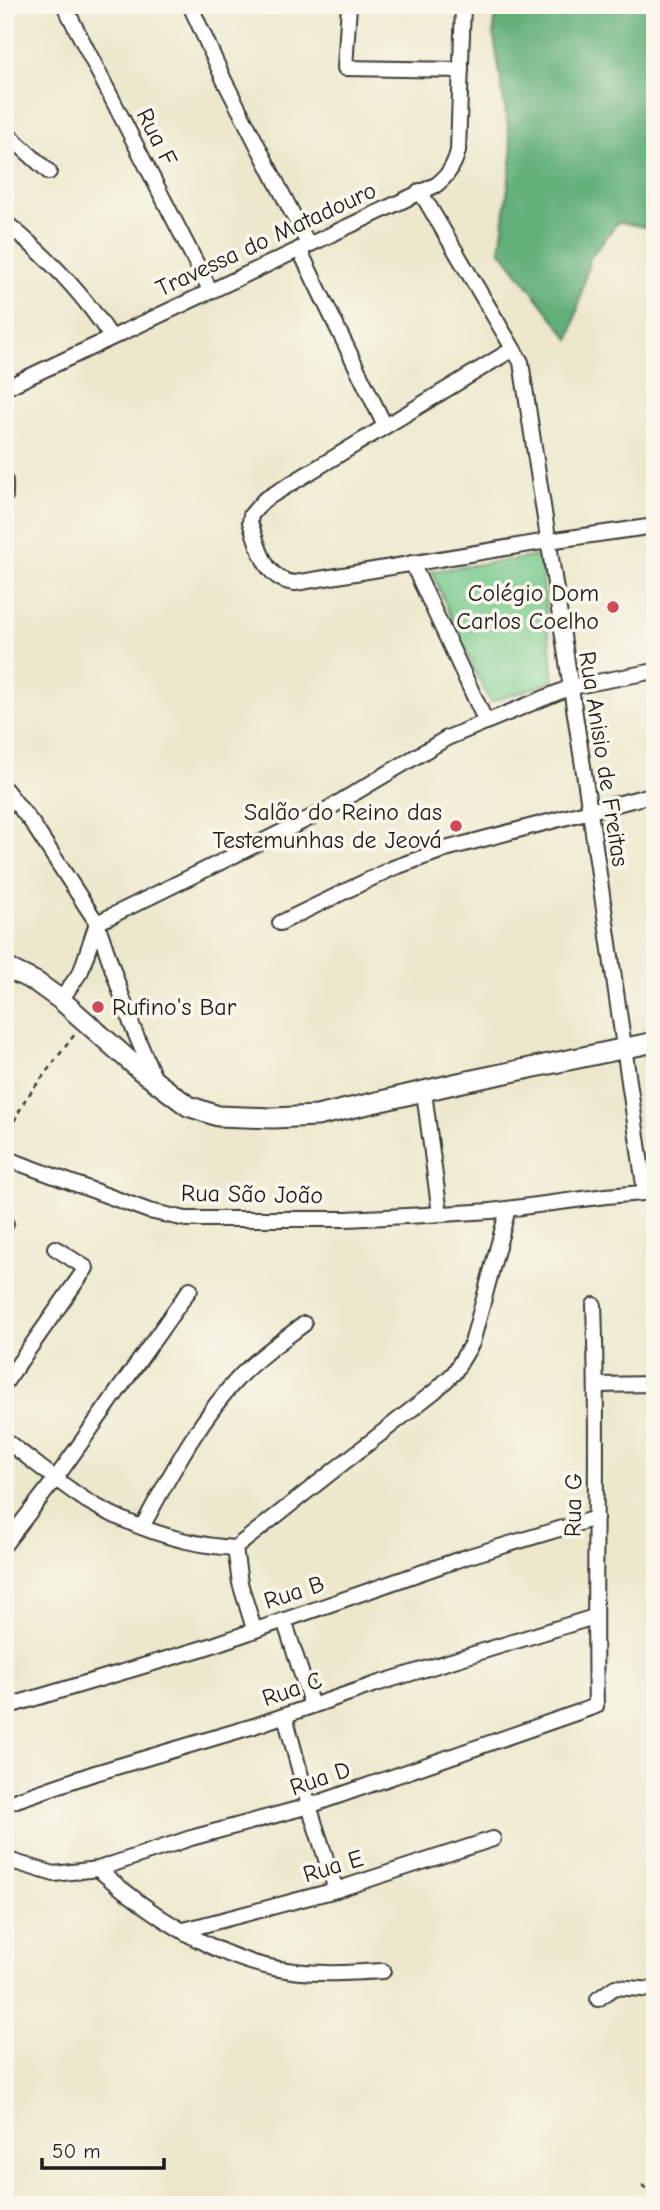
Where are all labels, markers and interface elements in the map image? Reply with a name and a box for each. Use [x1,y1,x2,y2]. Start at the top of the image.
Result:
street label: Rua F [131,104,183,171]
street label: Travessa do Matadouro [151,176,381,302]
place label: Colégio Dom Carlos Coelho [456,579,599,635]
marker: Colégio Dom Carlos Coelho [605,599,621,615]
street label: Rua Anisio de Freitas [573,649,635,869]
place label: Salão do Reino das Testemunhas de Jeová [212,798,442,854]
marker: Salão do Reino das Testemunhas de Jeová [448,818,464,834]
place label: Rufino's Bar [112,993,237,1021]
marker: Rufino's Bar [90,999,106,1015]
street label: Rua São João [181,1179,323,1209]
street label: Rua G [558,1473,588,1537]
street label: Rua B [260,1569,328,1615]
street label: Rua C [258,1666,326,1712]
street label: Rua D [286,1755,354,1801]
street label: Rua E [300,1844,366,1888]
scale bar [42,2126,164,2170]
text: 50 m [52,2139,101,2163]

